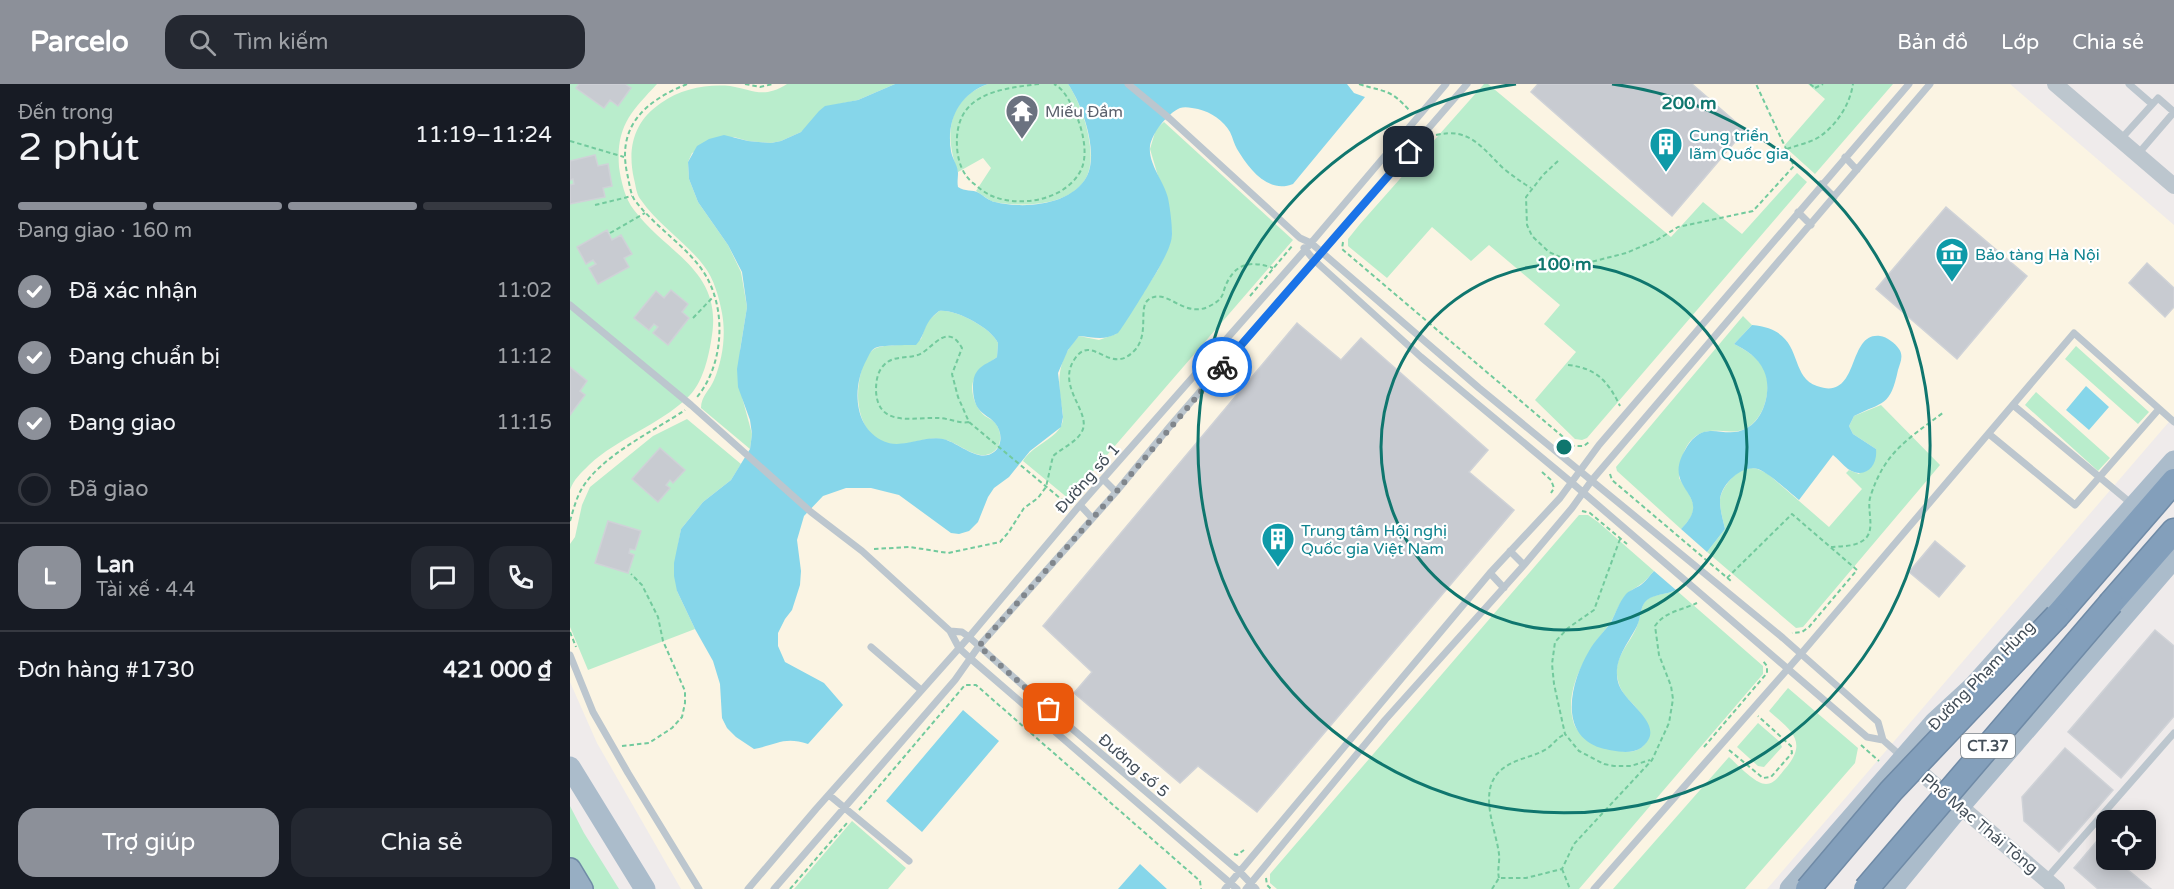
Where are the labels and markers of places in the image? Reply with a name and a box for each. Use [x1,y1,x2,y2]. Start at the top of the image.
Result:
temple icon: Miếu Đầm [1004,93,1040,140]
place label: Miếu Đầm [1045,102,1123,122]
pin [1383,126,1434,177]
building icon: Cung triển lãm Quốc gia [1648,126,1684,173]
place label: Cung triển lãm Quốc gia [1689,126,1789,164]
museum icon: Bảo tàng Hà Nội [1934,236,1970,283]
place label: Bảo tàng Hà Nội [1975,245,2100,265]
centre of rings [1554,437,1574,457]
building icon: Trung tâm Hội nghị Quốc gia Việt Nam [1260,521,1296,568]
place label: Trung tâm Hội nghị Quốc gia Việt Nam [1301,521,1447,559]
pin [1023,683,1074,734]

